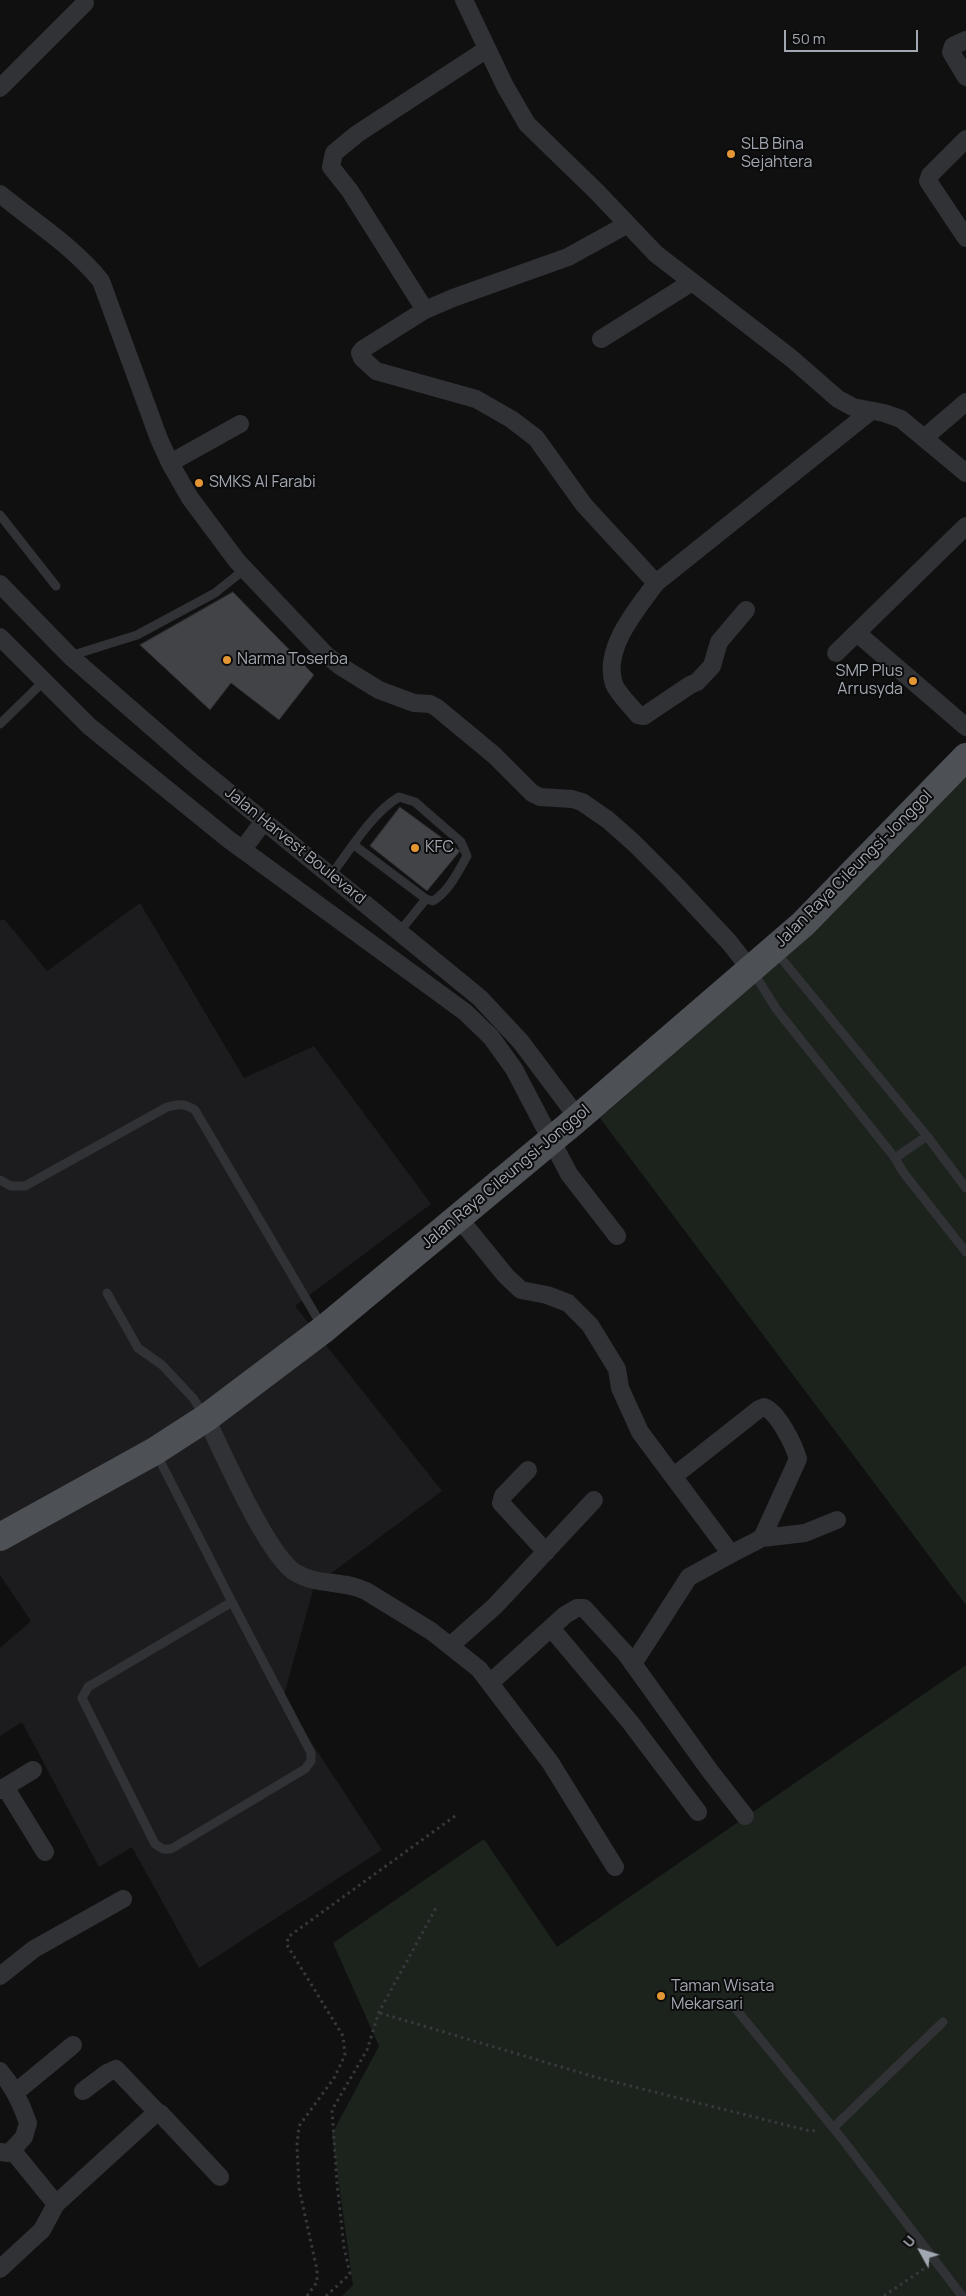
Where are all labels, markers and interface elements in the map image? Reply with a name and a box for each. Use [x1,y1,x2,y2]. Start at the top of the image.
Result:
scale bar [786,20,920,52]
text: 50 m [792,28,826,49]
place label: SLB Bina Sejahtera [741,135,812,173]
marker: SLB Bina Sejahtera [725,148,737,160]
place label: SMKS Al Farabi [209,473,316,493]
marker: SMKS Al Farabi [193,477,205,489]
place label: Narma Toserba [237,650,348,670]
marker: Narma Toserba [221,654,233,666]
place label: SMP Plus Arrusyda [836,662,903,700]
marker: SMP Plus Arrusyda [907,675,919,687]
street label: Jalan Harvest Boulevard [221,783,369,909]
street label: Jalan Raya Cileungsi-Jonggol [772,787,936,951]
place label: KFC [425,838,454,858]
marker: KFC [409,842,421,854]
street label: Jalan Raya Cileungsi-Jonggol [418,1101,594,1253]
place label: Taman Wisata Mekarsari [671,1977,774,2015]
marker: Taman Wisata Mekarsari [655,1990,667,2002]
north arrow [896,2226,946,2276]
text: U [898,2231,920,2251]

